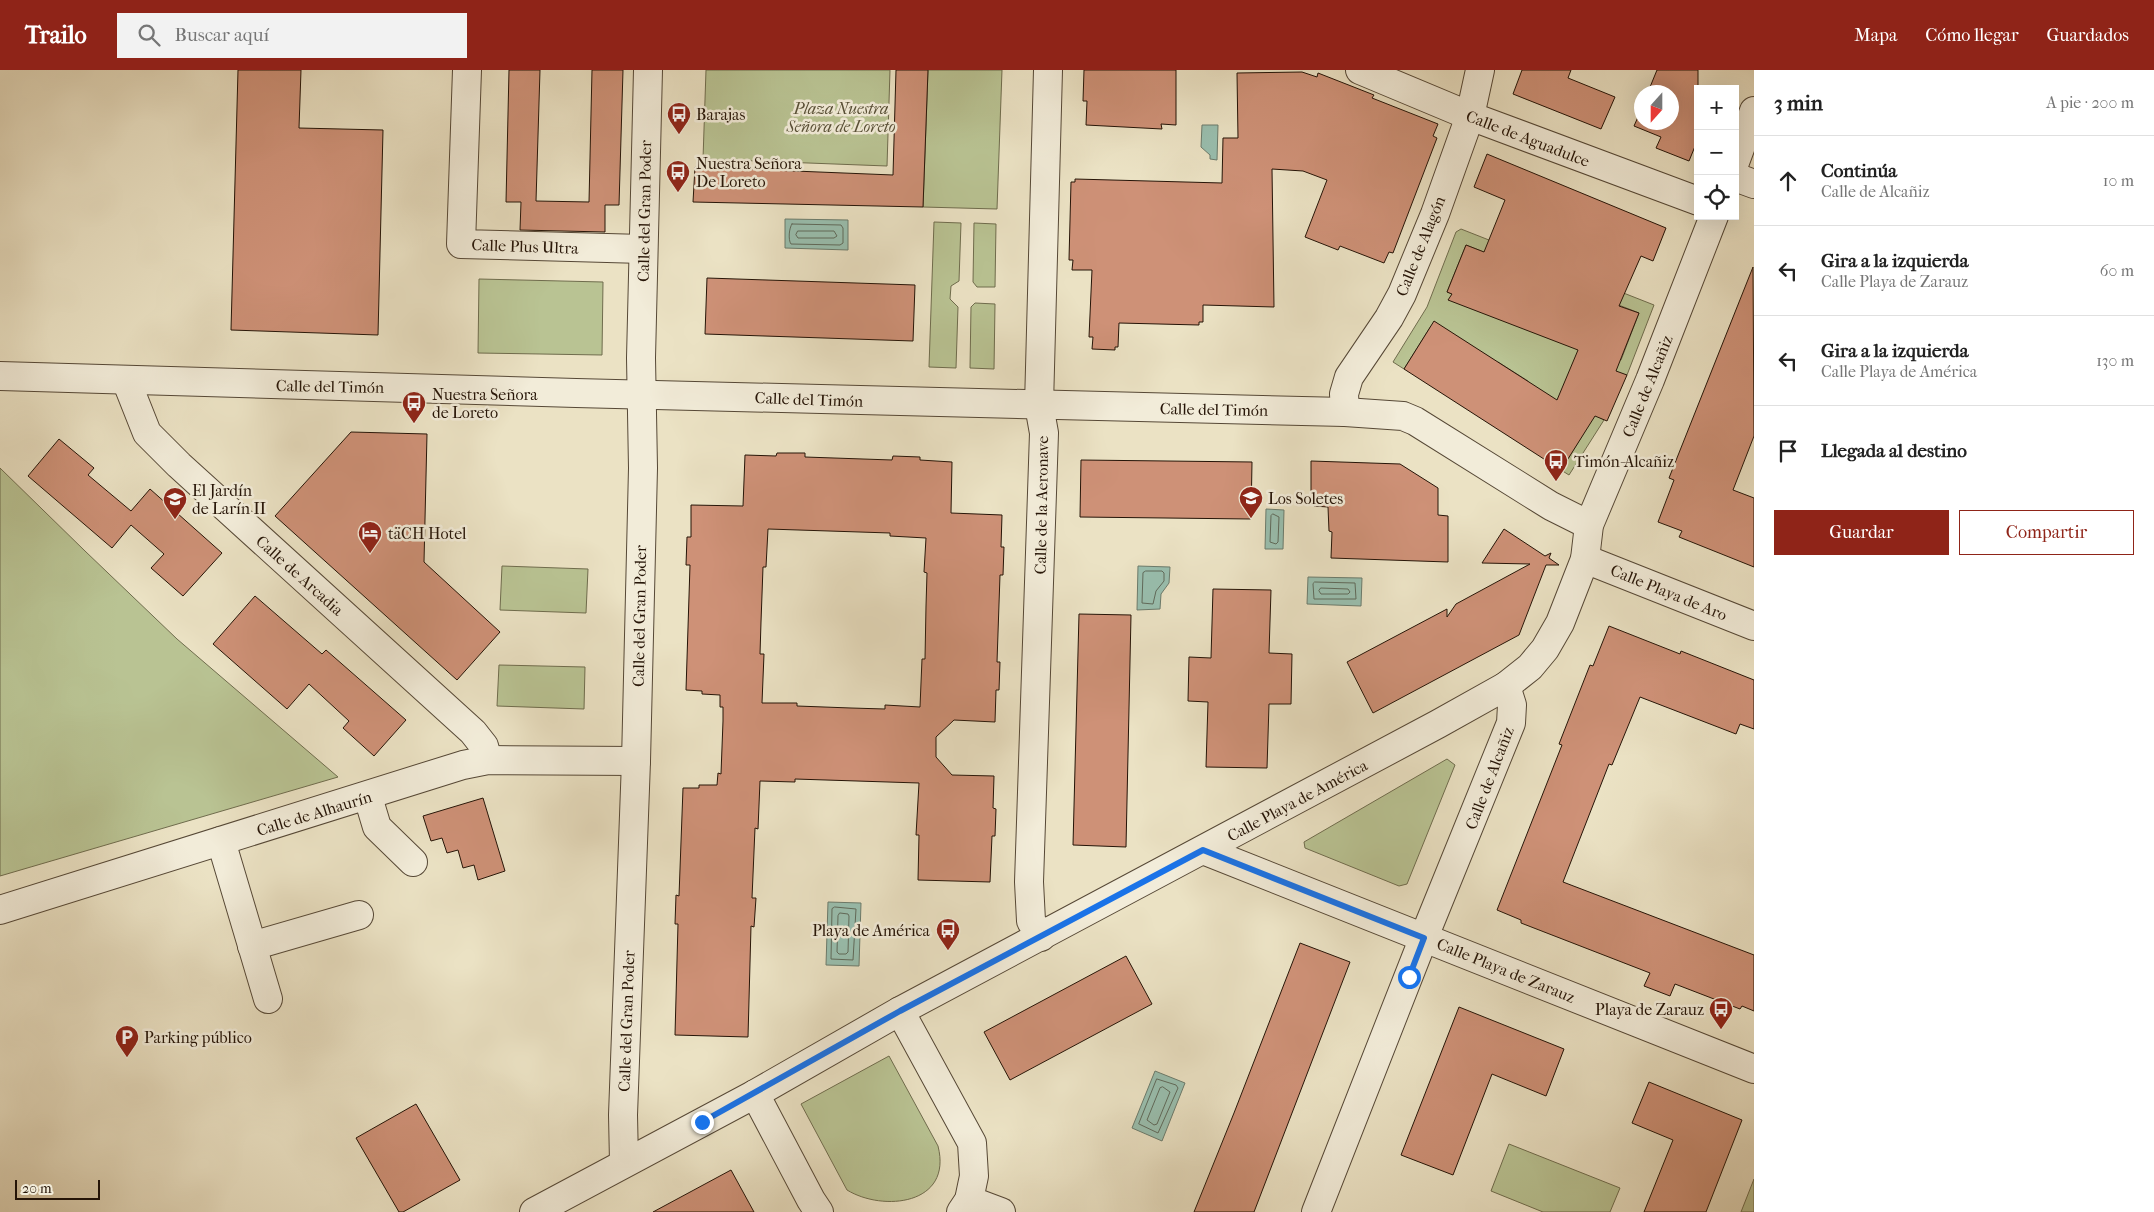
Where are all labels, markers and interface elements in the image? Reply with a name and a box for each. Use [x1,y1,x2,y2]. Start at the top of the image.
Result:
search box [117,13,467,58]
text: Trailo [25,21,87,49]
icon: search [135,21,163,49]
text: Buscar aquí [175,24,269,46]
text: Mapa [1854,25,1897,46]
text: Cómo llegar [1925,25,2019,46]
text: Guardados [2047,25,2129,46]
north arrow [1634,85,1679,130]
map controls [1694,85,1739,220]
button: + [1694,85,1739,130]
text: 3 min [1774,91,1823,115]
text: A pie · 200 m [2046,93,2134,112]
park label: Plaza Nuestra Señora de Loreto [786,99,896,136]
bus stop icon: Barajas [666,101,692,135]
place label: Barajas [696,105,746,124]
street label: Calle de Aguadulce [1463,106,1592,171]
button: − [1694,130,1739,175]
street label: Calle del Gran Poder [634,140,655,282]
place label: Nuestra Señora De Loreto [696,154,802,191]
bus stop icon: Nuestra Señora De Loreto [665,159,691,193]
text: Continúa [1821,160,1897,182]
icon: ahead [1774,167,1802,195]
text: 10 m [2103,171,2134,190]
button: locate [1694,175,1739,220]
text: Calle de Alcañiz [1821,182,1930,201]
street label: Calle de Alagón [1392,193,1449,299]
street label: Calle Plus Ultra [471,235,580,258]
text: Gira a la izquierda [1821,250,1968,272]
icon: left [1774,257,1802,285]
text: 60 m [2100,261,2134,280]
text: Calle Playa de Zarauz [1821,272,1968,291]
street label: Calle de Alcañiz [1618,332,1677,440]
text: Gira a la izquierda [1821,340,1968,362]
icon: left [1774,347,1802,375]
text: 130 m [2096,351,2134,370]
text: Calle Playa de América [1821,362,1977,381]
street label: Calle del Timón [276,376,385,397]
place label: Nuestra Señora de Loreto [432,385,538,422]
street label: Calle del Timón [754,388,864,411]
bus stop icon: Nuestra Señora de Loreto [401,390,427,424]
street label: Calle del Timón [1160,399,1269,420]
street label: Calle de la Aeronave [1031,435,1052,574]
icon: arrive [1774,437,1802,465]
text: Llegada al destino [1821,440,1967,462]
bus stop icon: Timón-Alcañiz [1543,448,1569,482]
place label: Timón-Alcañiz [1574,452,1674,471]
place label: El Jardín de Larín II [192,481,266,518]
school or university icon: Los Soletes [1238,485,1264,519]
school or university icon: El Jardín de Larín II [162,486,188,520]
place label: Los Soletes [1268,489,1343,508]
button: Guardar [1774,510,1949,555]
button: Compartir [1959,510,2134,555]
hotel icon: täCH Hotel [357,520,383,554]
place label: täCH Hotel [388,524,467,543]
street label: Calle de Arcadia [252,531,348,620]
street label: Calle del Gran Poder [629,545,650,687]
street label: Calle Playa de Aro [1608,560,1730,624]
street label: Calle de Alcañiz [1461,724,1518,832]
street label: Calle Playa de América [1224,755,1371,845]
street label: Calle de Alhaurín [254,787,375,840]
bus stop icon: Playa de América [935,917,961,951]
place label: Playa de América [812,921,931,940]
street label: Calle Playa de Zarauz [1434,934,1578,1007]
street label: Calle del Gran Poder [615,950,638,1092]
route start [1398,966,1421,989]
bus stop icon: Playa de Zarauz [1708,996,1734,1030]
place label: Playa de Zarauz [1595,1000,1704,1019]
parking icon: Parking público [114,1024,140,1058]
place label: Parking público [144,1028,252,1047]
route end [691,1111,714,1134]
scale bar [15,1177,100,1200]
text: 20 m [22,1180,52,1197]

